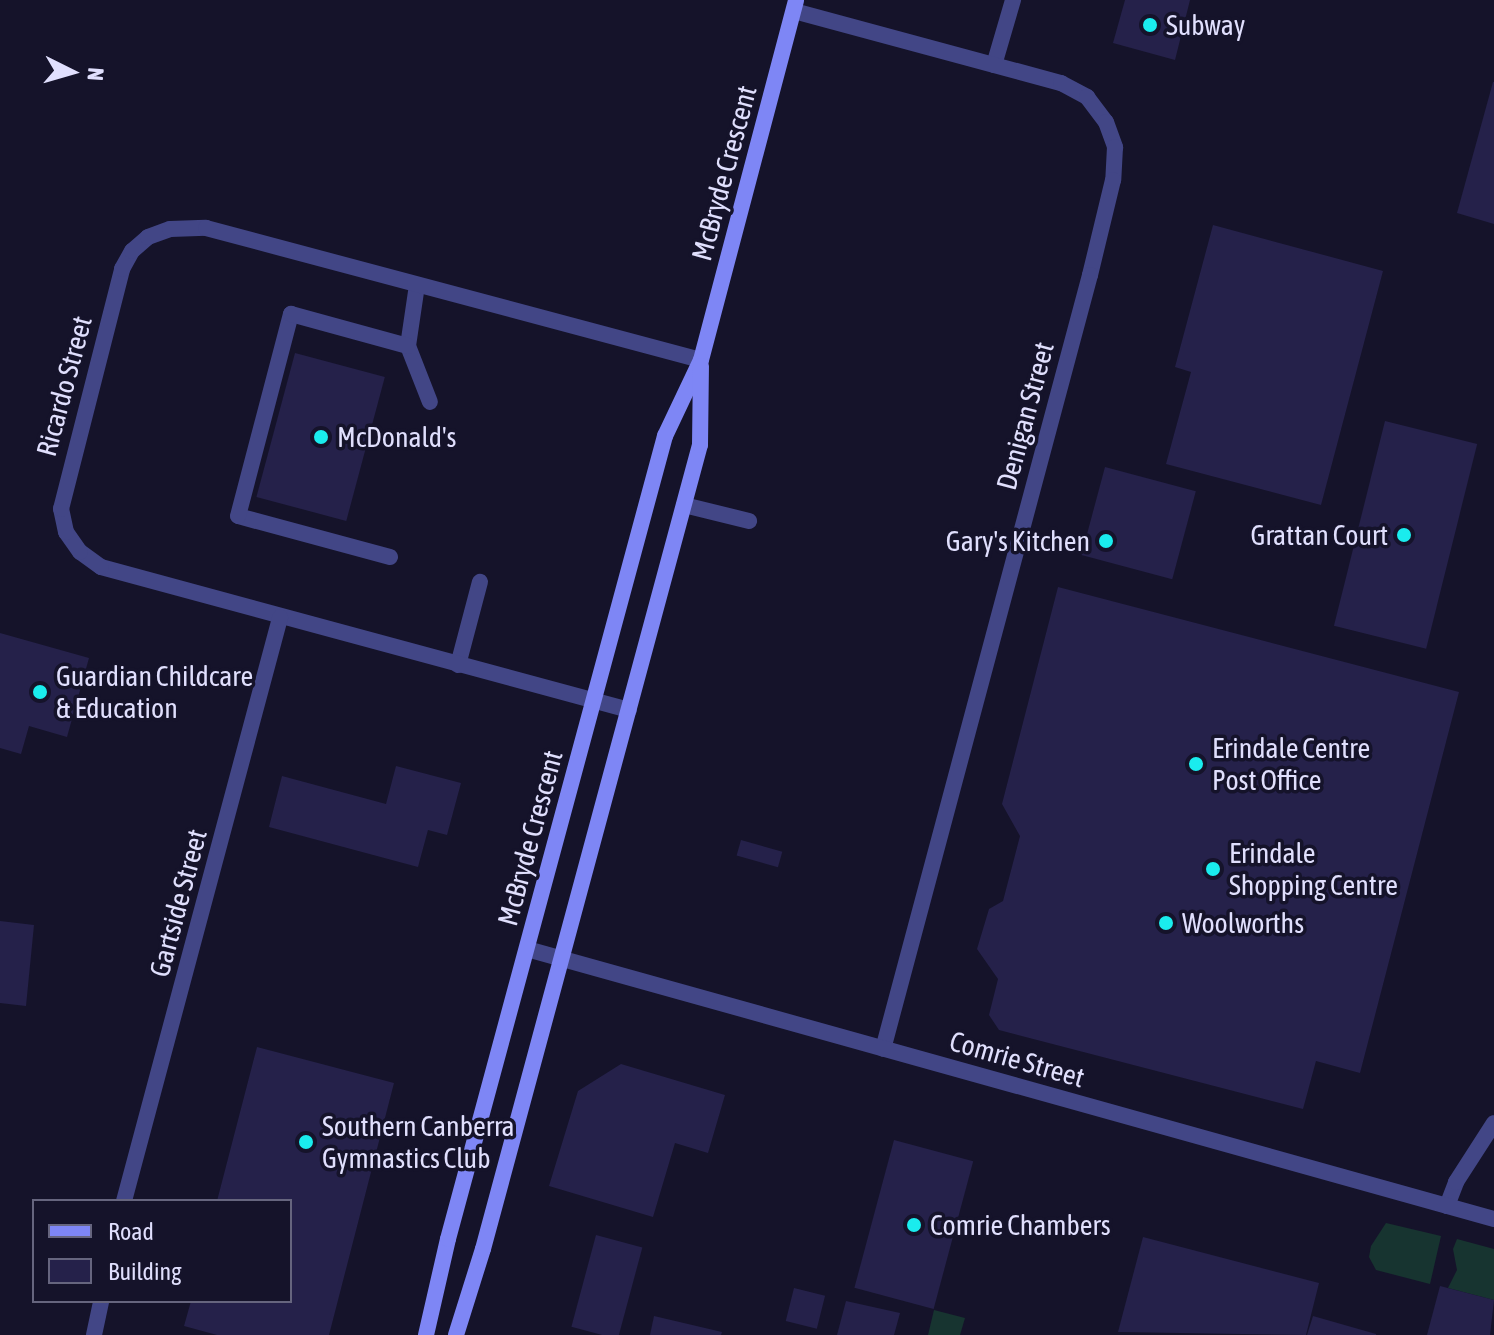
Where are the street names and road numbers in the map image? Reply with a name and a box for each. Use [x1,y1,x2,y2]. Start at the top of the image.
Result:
street label: McBryde Crescent [684,82,764,264]
street label: Ricardo Street [29,312,99,460]
street label: Denigan Street [989,338,1061,494]
street label: McBryde Crescent [490,747,570,929]
street label: Gartside Street [142,825,214,981]
street label: Comrie Street [946,1024,1088,1094]

